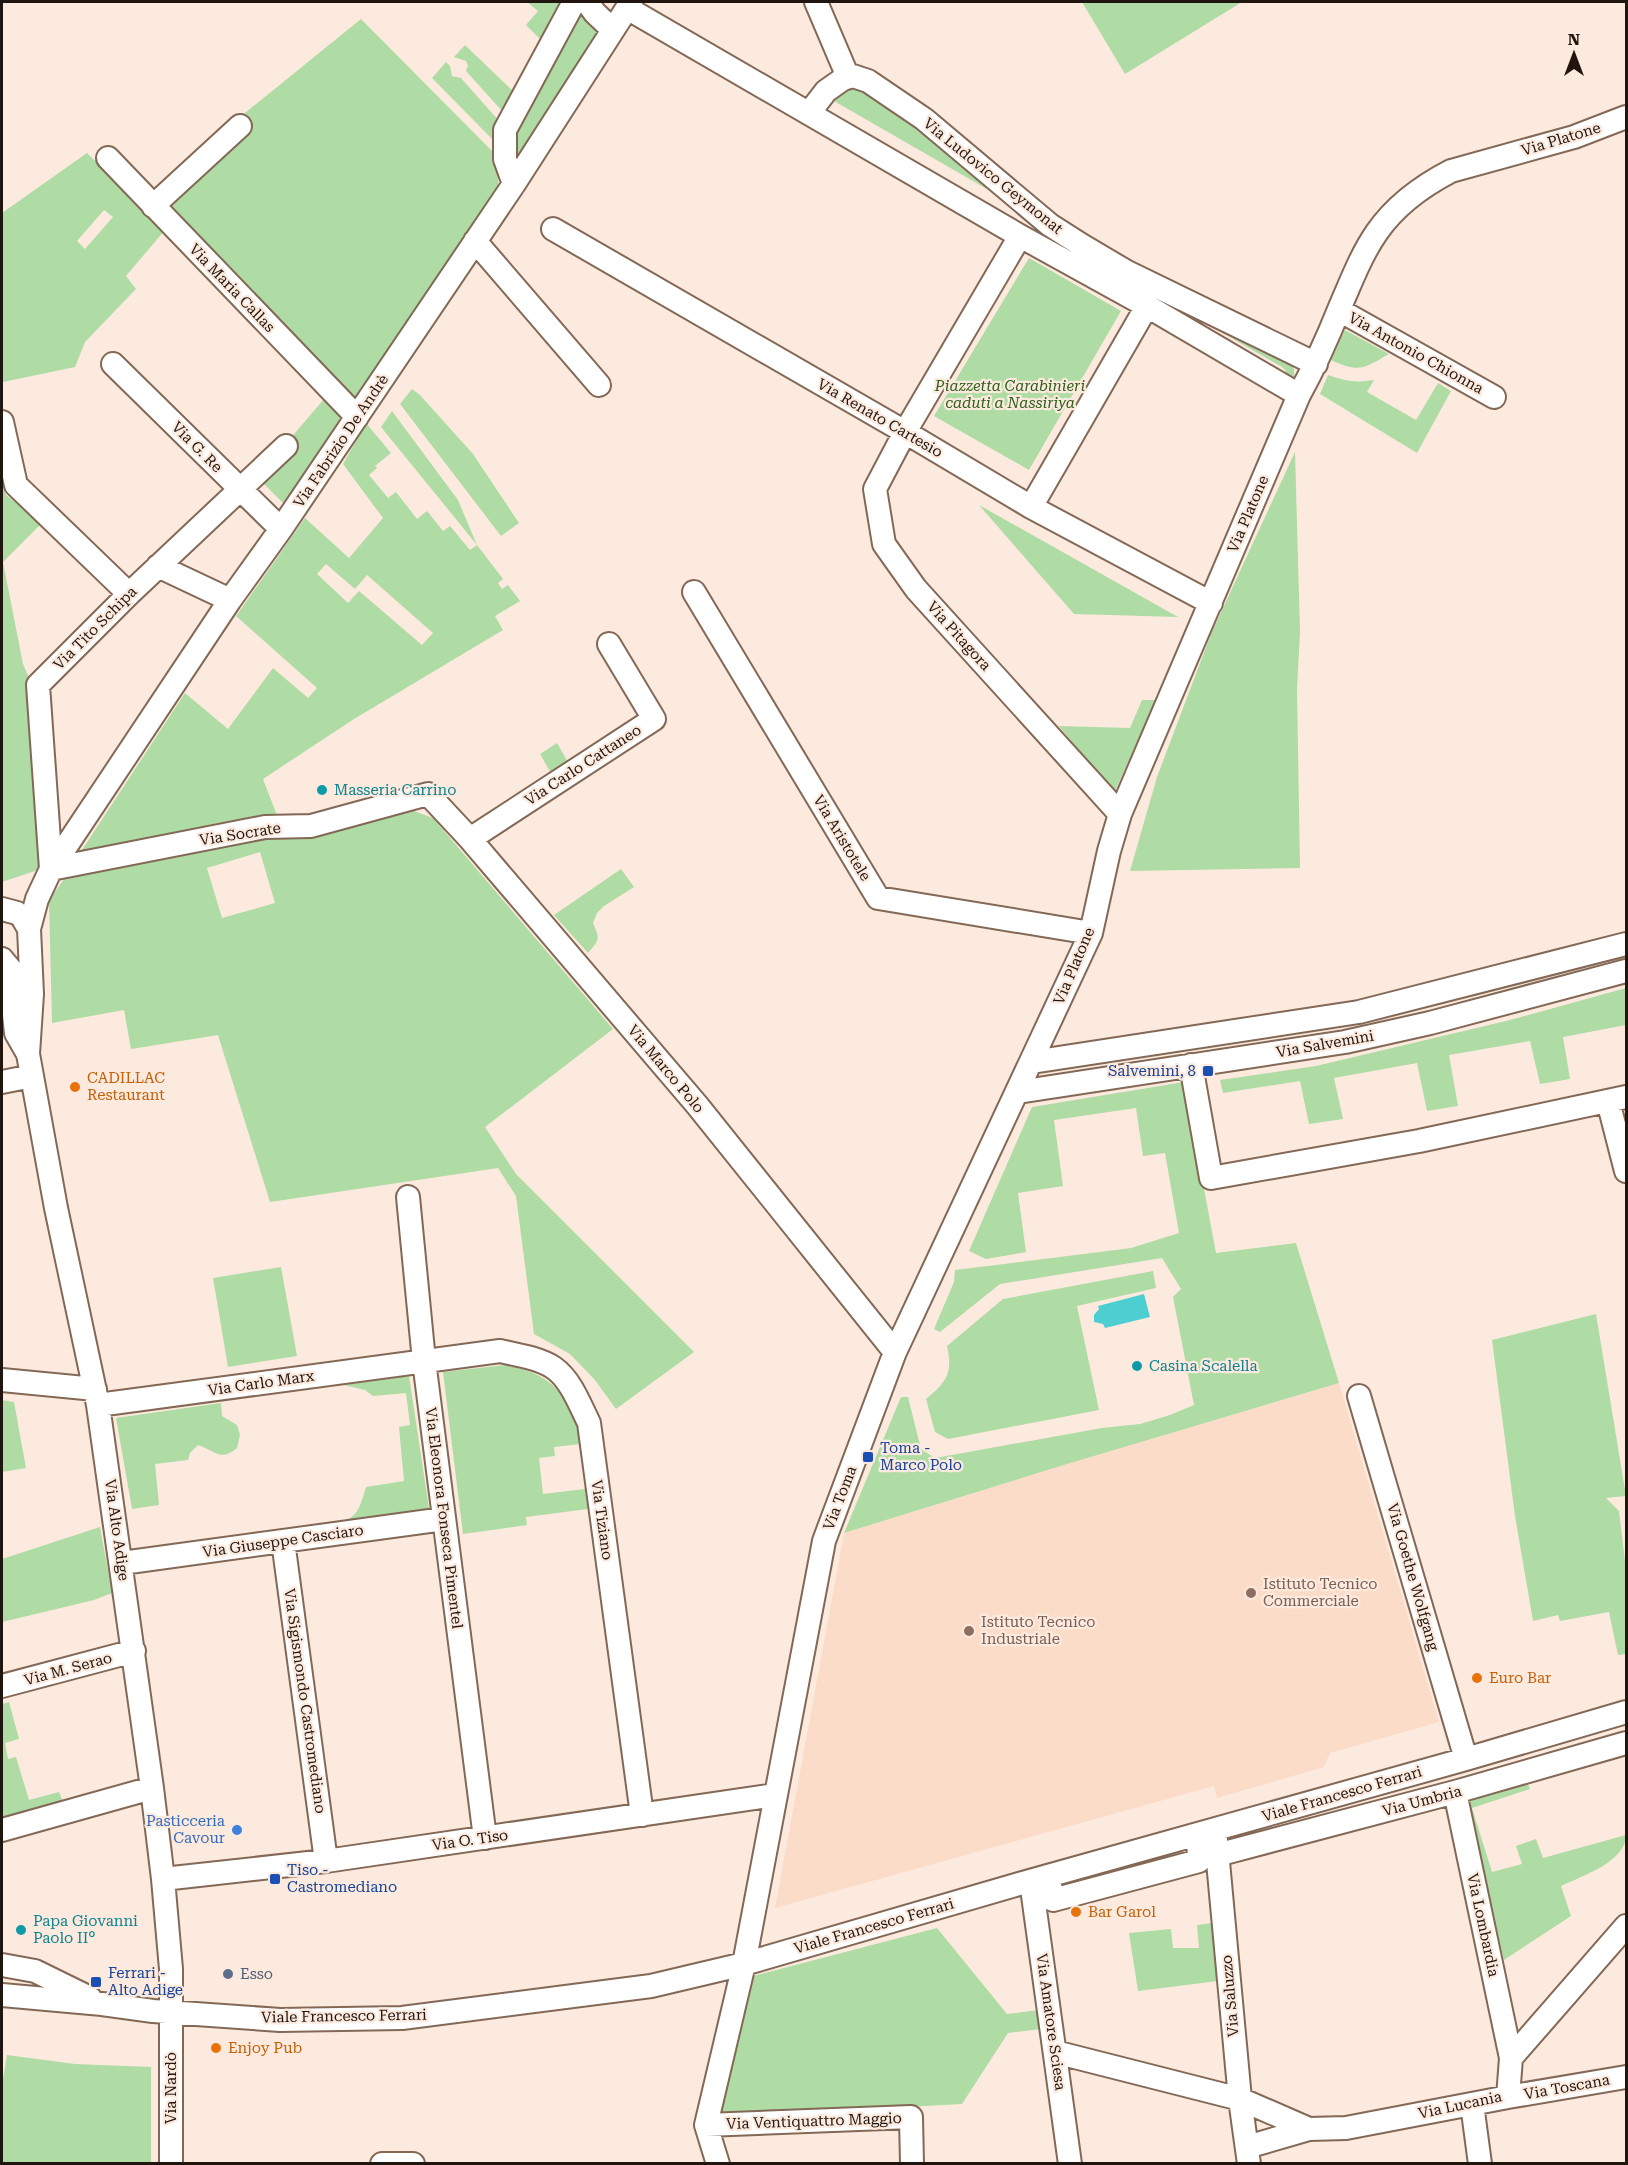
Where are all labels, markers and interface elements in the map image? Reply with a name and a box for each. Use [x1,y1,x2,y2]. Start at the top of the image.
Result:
north arrow [1544,24,1604,84]
text: N [1568,30,1580,49]
street label: Via Ludovico Geymonat [920,114,1067,238]
street label: Via Platone [1519,118,1603,160]
street label: Via Maria Callas [185,240,279,336]
street label: Via Antonio Chionna [1345,308,1487,398]
street label: Via Fabrizio De Andrè [290,371,392,511]
street label: Via Renato Cartesio [814,375,946,461]
park label: Piazzetta Carabinieri caduti a Nassiriya [934,377,1085,412]
street label: Via G. Re [168,418,226,476]
street label: Via Platone [1224,473,1272,555]
street label: Via Tito Schipa [50,583,140,673]
street label: Via Pitagora [923,598,995,674]
street label: Via Carlo Cattaneo [521,721,645,809]
place label: Masseria Carrino [334,781,456,799]
marker: Masseria Carrino [315,783,329,797]
street label: Via Aristotele [809,792,875,884]
street label: Via Socrate [198,819,282,849]
street label: Via Platone [1050,925,1098,1007]
street label: Via Marco Polo [624,1021,708,1117]
street label: Via Salvemini [1275,1027,1375,1061]
place label: Salvemini, 8 [1108,1062,1196,1080]
marker: Salvemini, 8 [1201,1064,1215,1078]
place label: CADILLAC Restaurant [87,1069,165,1104]
marker: CADILLAC Restaurant [68,1080,82,1094]
place label: Casina Scalella [1149,1357,1258,1375]
marker: Casina Scalella [1130,1359,1144,1373]
street label: Via Carlo Marx [207,1367,316,1399]
street label: Via Eleonora Fonseca Pimentel [421,1406,467,1630]
place label: Toma - Marco Polo [880,1439,962,1474]
marker: Toma - Marco Polo [861,1450,875,1464]
street label: Via Toma [820,1463,860,1533]
street label: Via Alto Adige [101,1478,133,1582]
street label: Via Tiziano [587,1479,617,1561]
street label: Via Goethe Wolfgang [1383,1501,1443,1653]
street label: Via Giuseppe Casciaro [201,1521,365,1561]
place label: Istituto Tecnico Commerciale [1263,1575,1377,1610]
marker: Istituto Tecnico Commerciale [1244,1586,1258,1600]
street label: Via Sigismondo Castromediano [280,1587,330,1815]
place label: Istituto Tecnico Industriale [981,1613,1095,1648]
marker: Istituto Tecnico Industriale [962,1624,976,1638]
street label: Via M. Serao [22,1649,114,1689]
place label: Euro Bar [1489,1669,1551,1687]
marker: Euro Bar [1470,1671,1484,1685]
street label: Viale Francesco Ferrari [1260,1762,1424,1825]
street label: Via Umbria [1380,1782,1464,1820]
place label: Pasticceria Cavour [146,1812,225,1847]
marker: Pasticceria Cavour [230,1823,244,1837]
street label: Via O. Tiso [431,1826,509,1854]
place label: Tiso - Castromediano [287,1861,397,1896]
marker: Tiso - Castromediano [268,1872,282,1886]
street label: Via Lombardia [1463,1872,1503,1978]
street label: Viale Francesco Ferrari [792,1894,956,1957]
place label: Bar Garol [1088,1903,1156,1921]
marker: Bar Garol [1069,1905,1083,1919]
place label: Papa Giovanni Paolo II° [33,1912,138,1947]
marker: Papa Giovanni Paolo II° [14,1923,28,1937]
street label: Via Amatore Sciesa [1032,1952,1070,2092]
street label: Via Saluzzo [1217,1954,1243,2038]
place label: Ferrari - Alto Adige [108,1964,183,1999]
place label: Esso [240,1965,273,1983]
marker: Esso [221,1967,235,1981]
marker: Ferrari - Alto Adige [89,1975,103,1989]
street label: Viale Francesco Ferrari [261,2006,427,2026]
place label: Enjoy Pub [228,2039,302,2057]
marker: Enjoy Pub [209,2041,223,2055]
street label: Via Nardò [162,2052,180,2124]
street label: Via Toscana [1523,2071,1611,2103]
street label: Via Lucania [1417,2087,1503,2123]
street label: Via Ventiquattro Maggio [726,2109,902,2133]

